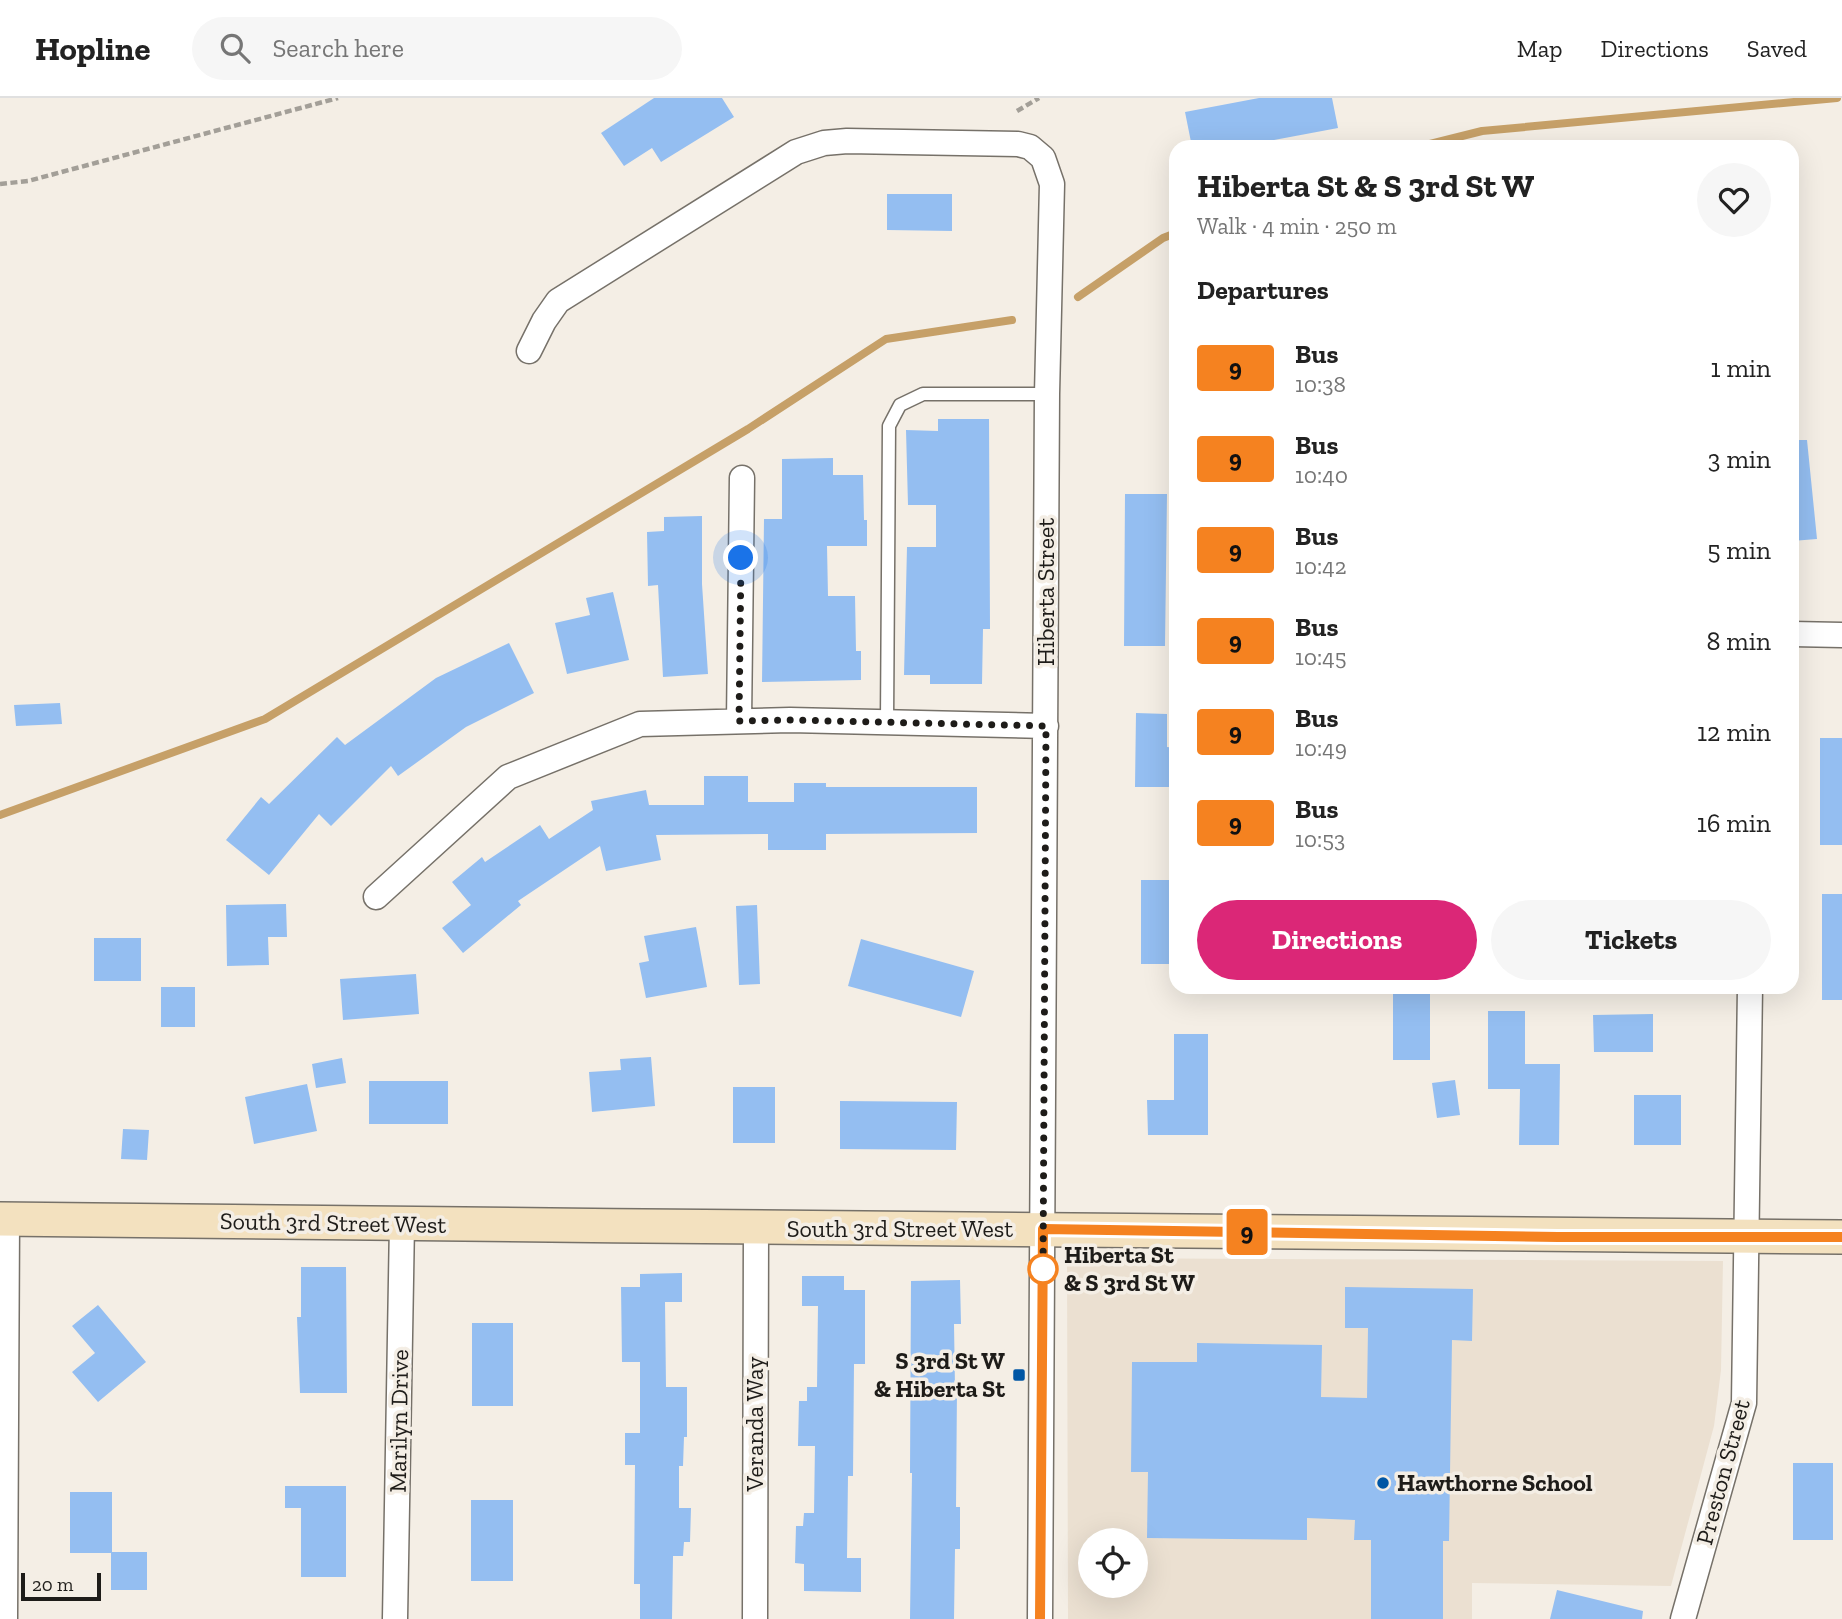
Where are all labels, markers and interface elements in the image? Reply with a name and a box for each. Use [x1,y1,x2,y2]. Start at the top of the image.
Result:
search box [192,17,682,80]
text: Hopline [35,29,150,68]
icon: search [216,29,254,67]
text: Search here [272,32,404,64]
text: Map [1517,34,1563,63]
text: Directions [1601,34,1709,63]
text: Saved [1747,34,1807,63]
button: heart [1697,163,1771,237]
text: Hiberta St & S 3rd St W [1197,166,1534,205]
text: Walk · 4 min · 250 m [1197,212,1397,240]
text: Departures [1197,274,1329,306]
text: Bus [1295,338,1338,370]
text: 1 min [1710,352,1771,384]
text: 9 [1229,353,1242,382]
text: 10:38 [1295,370,1346,398]
text: Bus [1295,429,1338,461]
text: 3 min [1708,443,1771,475]
text: 9 [1229,444,1242,473]
text: 10:40 [1295,461,1348,489]
street label: Hiberta Street [1031,518,1060,666]
text: Bus [1295,520,1338,552]
text: 5 min [1707,534,1771,566]
text: 9 [1229,535,1242,564]
your location [723,540,758,575]
text: 10:42 [1295,552,1347,580]
text: Bus [1295,611,1338,643]
text: 8 min [1706,625,1771,657]
text: 9 [1229,626,1242,655]
text: 10:45 [1295,643,1346,671]
text: Bus [1295,702,1338,734]
text: 12 min [1697,716,1771,748]
text: 9 [1229,717,1242,746]
text: 10:49 [1295,734,1347,762]
text: Bus [1295,793,1338,825]
text: 16 min [1697,807,1771,839]
text: 9 [1229,808,1242,837]
text: 10:53 [1295,825,1345,853]
button: Directions [1197,900,1477,980]
button: Tickets [1491,900,1771,980]
street label: South 3rd Street West [220,1206,447,1239]
line badge: 9 [1224,1209,1270,1255]
street label: South 3rd Street West [787,1214,1013,1243]
text: 9 [1241,1217,1253,1246]
place label: Hiberta St & S 3rd St W [1064,1240,1195,1297]
marker: Hiberta St & S 3rd St W [1028,1254,1058,1284]
place label: S 3rd St W & Hiberta St [874,1346,1005,1403]
street label: Marilyn Drive [383,1349,414,1493]
street label: Veranda Way [740,1356,769,1492]
marker: S 3rd St W & Hiberta St [1011,1367,1027,1383]
street label: Preston Street [1689,1396,1756,1548]
place label: Hawthorne School [1397,1468,1593,1497]
marker: Hawthorne School [1375,1475,1391,1491]
map controls [1078,1528,1148,1598]
button: locate [1078,1528,1148,1598]
scale bar [21,1570,102,1602]
text: 20 m [32,1573,73,1596]

